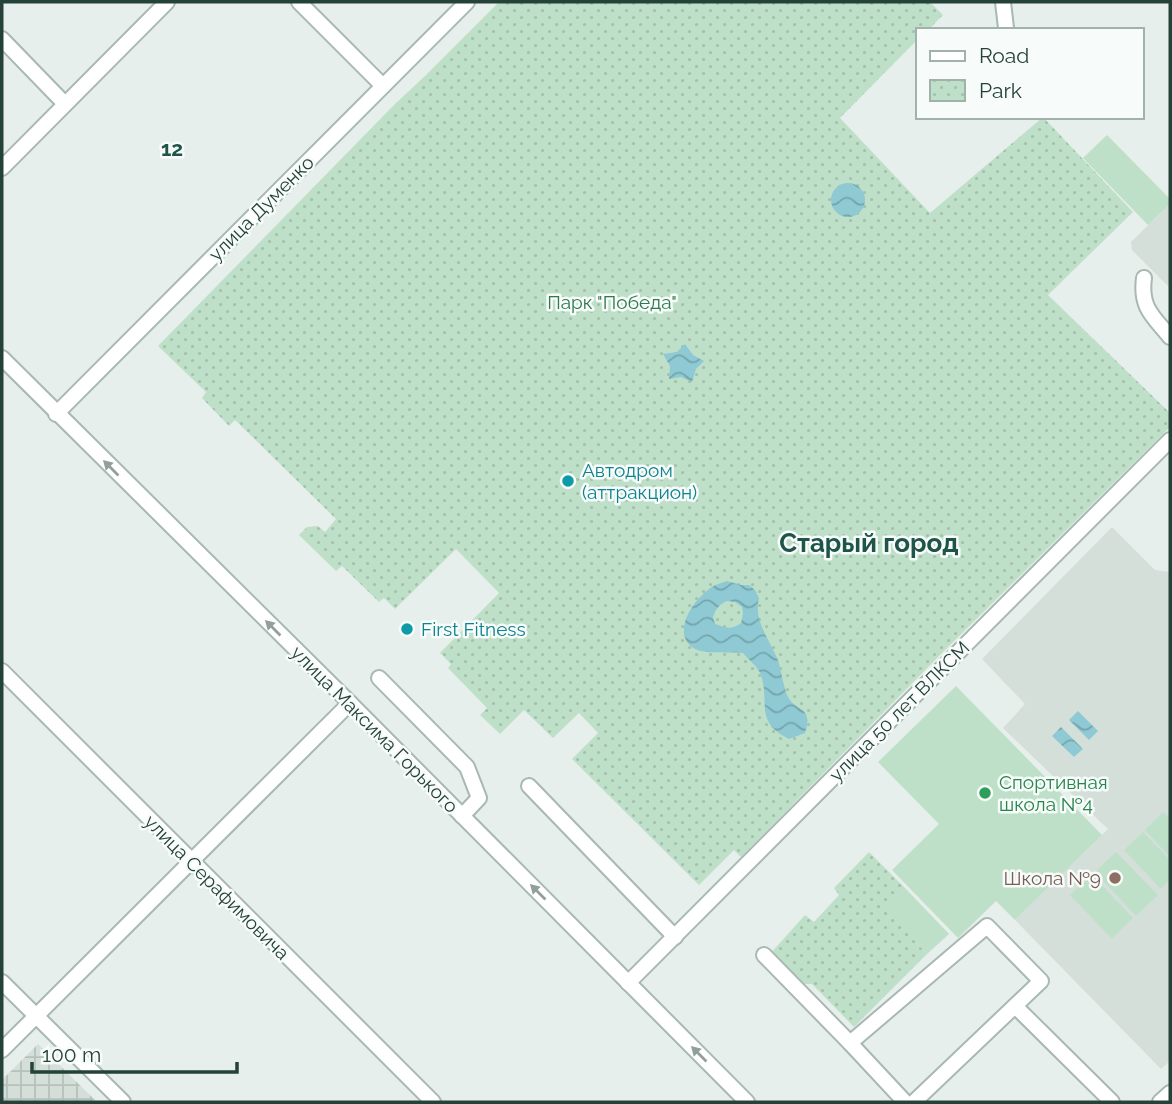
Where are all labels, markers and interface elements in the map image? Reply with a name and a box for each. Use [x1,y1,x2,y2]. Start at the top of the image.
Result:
legend [916,28,1144,119]
text: Road [979,43,1029,68]
text: Park [979,78,1022,103]
district label: 12 [161,136,183,161]
street label: улица Думенко [204,151,318,265]
park label: Парк "Победа" [547,291,677,313]
place label: Автодром (аттракцион) [582,459,697,503]
one-way arrow [103,460,120,477]
marker: Автодром (аттракцион) [560,473,576,489]
district label: Старый город [779,528,959,558]
place label: First Fitness [421,618,526,640]
one-way arrow [265,620,281,636]
marker: First Fitness [399,621,415,637]
street label: улица 50 лет ВЛКСМ [824,636,974,786]
street label: улица Максима Горького [287,641,463,817]
place label: Спортивная школа №4 [999,771,1108,815]
marker: Спортивная школа №4 [977,785,993,801]
street label: улица Серафимовича [140,810,294,964]
place label: Школа №9 [1003,867,1101,889]
marker: Школа №9 [1107,870,1123,886]
one-way arrow [530,884,547,901]
scale bar [32,1030,236,1074]
text: 100 m [42,1042,101,1067]
one-way arrow [690,1045,707,1062]

